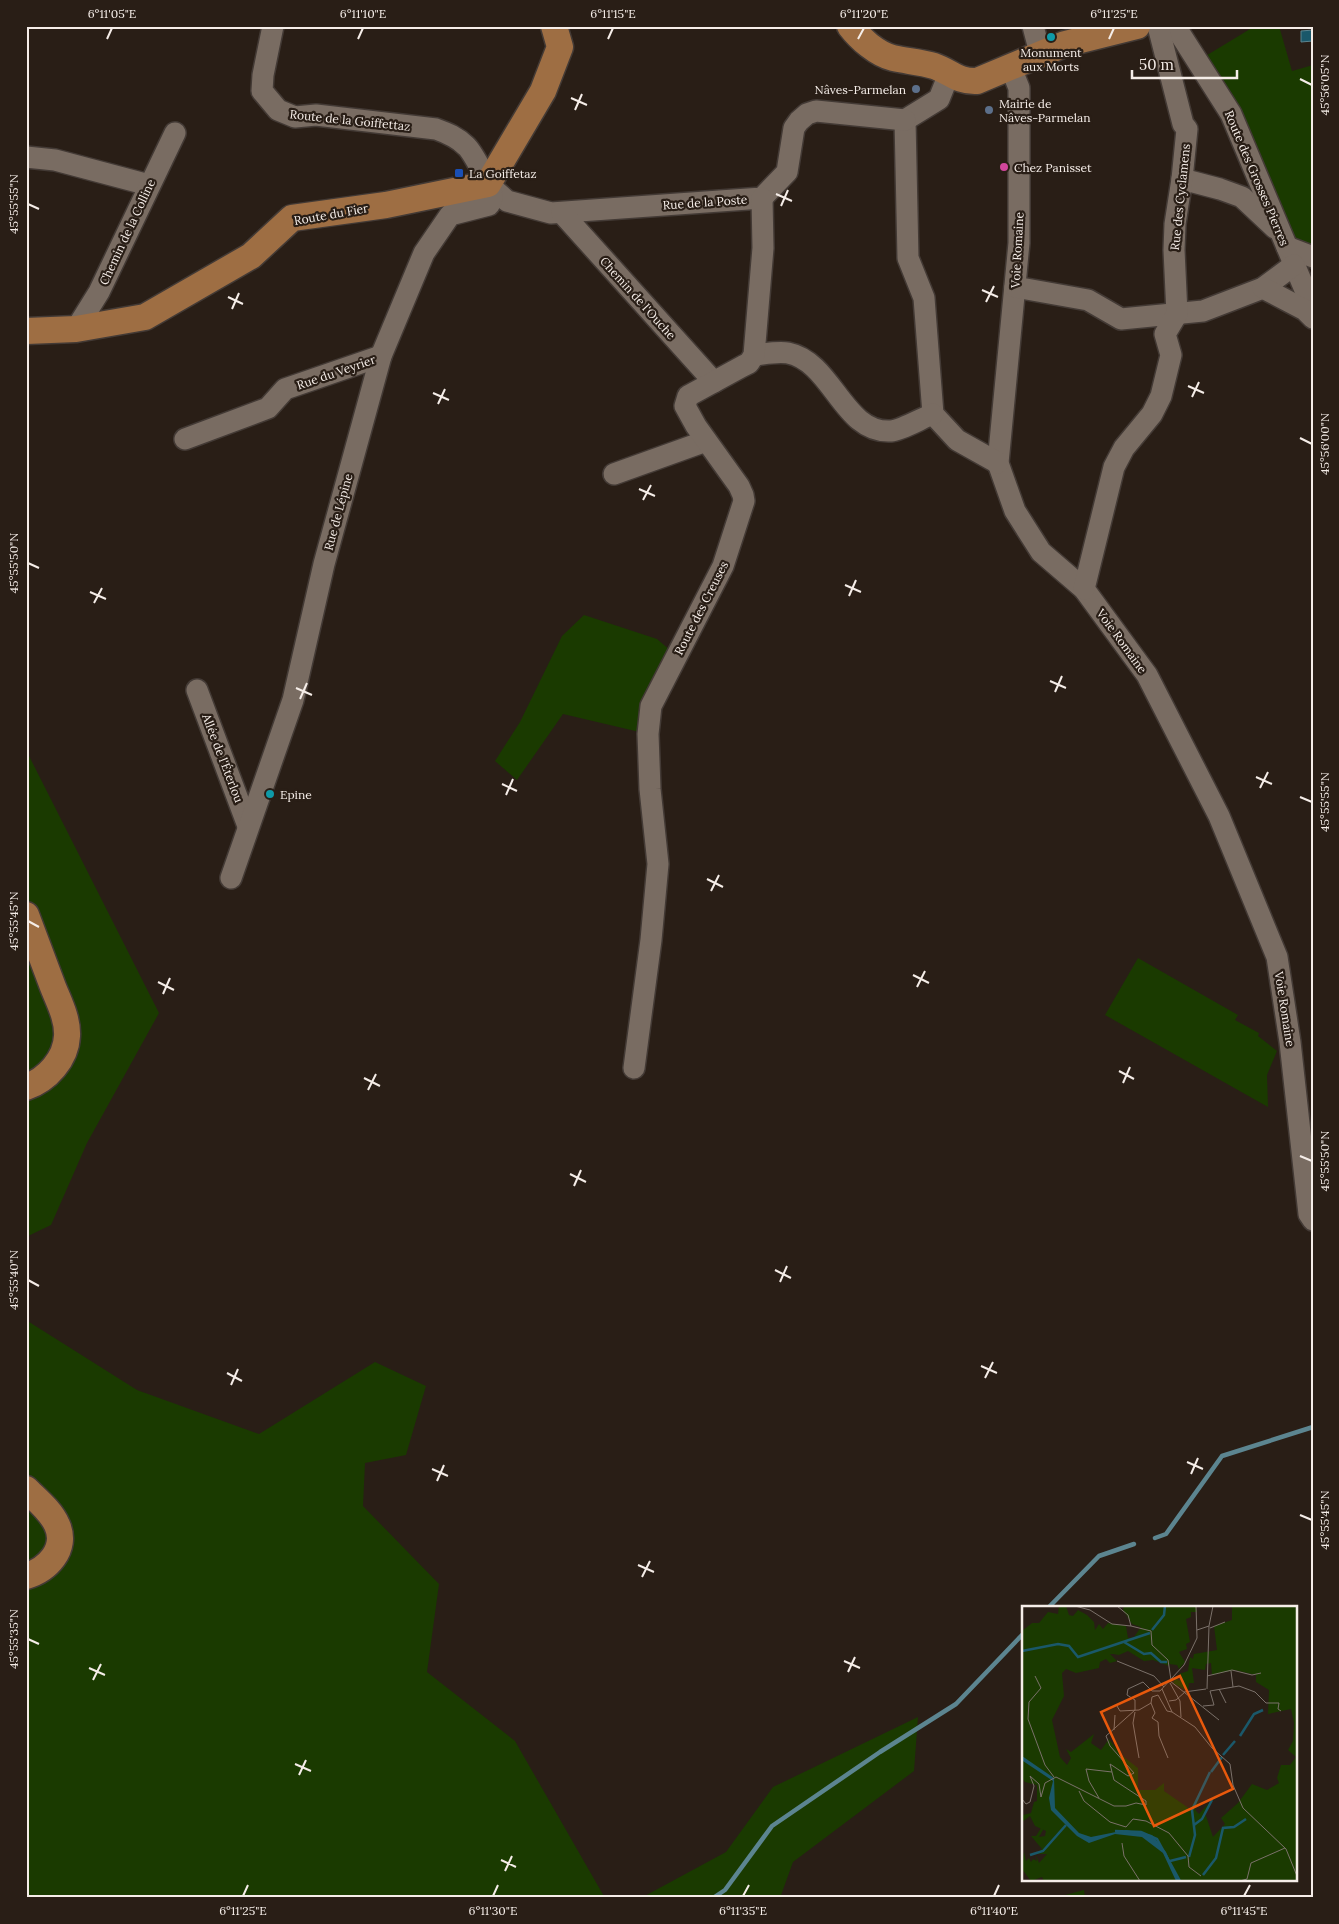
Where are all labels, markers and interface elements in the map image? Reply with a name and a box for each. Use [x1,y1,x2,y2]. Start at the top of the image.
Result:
text: 6°11'05"E [88,6,136,21]
text: 6°11'10"E [340,6,386,21]
text: 6°11'15"E [590,6,636,21]
text: 6°11'20"E [840,6,888,21]
text: 6°11'25"E [1090,6,1138,21]
marker: Monument aux Morts [1045,31,1057,43]
place label: Monument aux Morts [1020,45,1082,74]
scale bar [1132,48,1236,80]
text: 45°56'05"N [1317,54,1332,116]
text: 50 m [1139,55,1174,74]
place label: Nâves-Parmelan [815,82,906,97]
marker: Nâves-Parmelan [910,83,922,95]
place label: Mairie de Nâves-Parmelan [999,96,1090,125]
marker: Mairie de Nâves-Parmelan [983,104,995,116]
street label: Route de la Goiffettaz [289,106,411,134]
street label: Route des Grosses Pierres [1222,108,1292,248]
street label: Rue des Cyclamens [1167,142,1193,251]
place label: Chez Panisset [1014,160,1092,175]
marker: Chez Panisset [998,161,1010,173]
place label: La Goiffetaz [469,166,537,181]
marker: La Goiffetaz [453,167,465,179]
text: 45°55'55"N [6,174,21,234]
street label: Chemin de la Colline [96,176,158,287]
street label: Rue de la Poste [662,192,748,212]
street label: Route du Fier [293,200,370,228]
street label: Voie Romaine [1007,211,1027,289]
street label: Chemin de l'Ouche [597,254,679,343]
street label: Rue du Veyrier [295,351,378,392]
text: 45°56'00"N [1317,413,1332,475]
street label: Rue de Lépine [321,471,356,552]
text: 45°55'50"N [6,533,21,593]
street label: Route des Creuses [671,558,731,657]
street label: Voie Romaine [1093,605,1151,677]
street label: Allée de l'Éterlou [199,711,247,805]
text: 45°55'55"N [1317,772,1332,832]
place label: Epine [280,787,312,802]
marker: Epine [264,788,276,800]
text: 45°55'45"N [6,891,21,951]
street label: Voie Romaine [1271,969,1298,1048]
text: 45°55'50"N [1317,1131,1332,1191]
text: 45°55'40"N [6,1250,21,1310]
text: 45°55'45"N [1317,1490,1332,1550]
inset map [1022,1606,1296,1882]
text: 45°55'35"N [6,1609,21,1669]
text: 6°11'25"E [219,1903,267,1918]
text: 6°11'30"E [469,1903,517,1918]
text: 6°11'35"E [719,1903,767,1918]
text: 6°11'40"E [970,1903,1018,1918]
text: 6°11'45"E [1220,1903,1268,1918]

